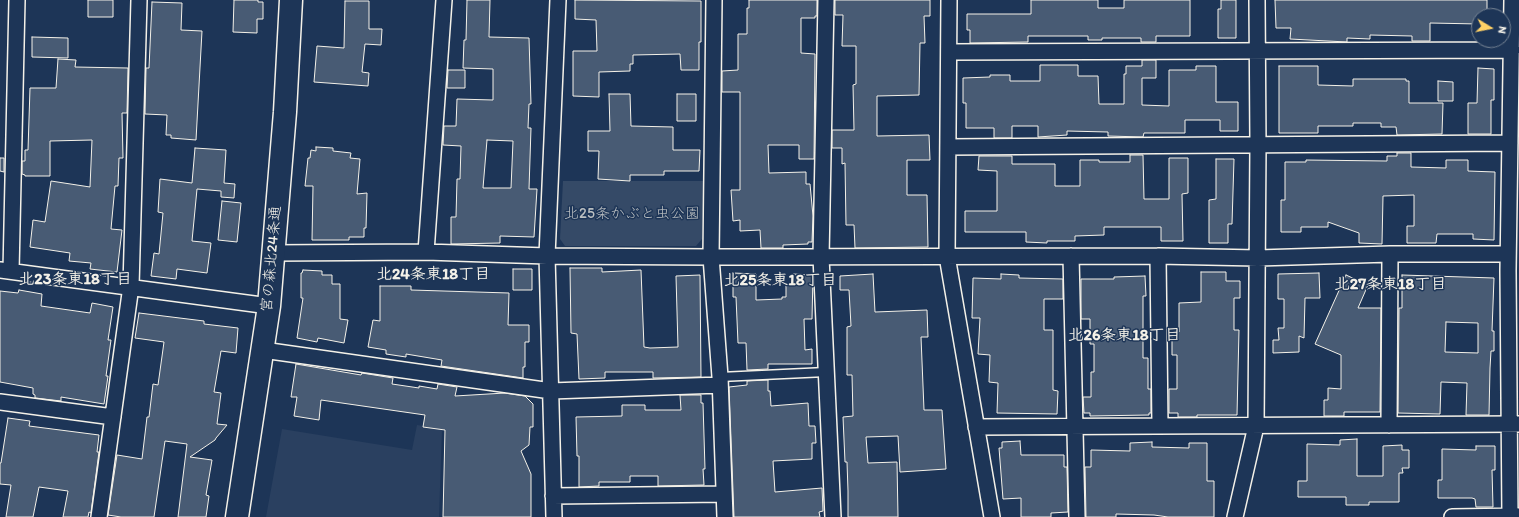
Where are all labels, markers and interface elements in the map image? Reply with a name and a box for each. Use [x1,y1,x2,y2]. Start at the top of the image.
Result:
north arrow [1471,8,1511,48]
text: N [1495,25,1509,35]
street label: 宮の森北24条通 [258,205,286,313]
park label: 北25条かぶと虫公園 [564,205,700,223]
district label: 北24条東18丁目 [376,265,490,285]
district label: 北23条東18丁目 [18,270,132,290]
district label: 北25条東18丁目 [723,271,837,291]
district label: 北27条東18丁目 [1334,275,1446,295]
district label: 北26条東18丁目 [1067,326,1181,346]

